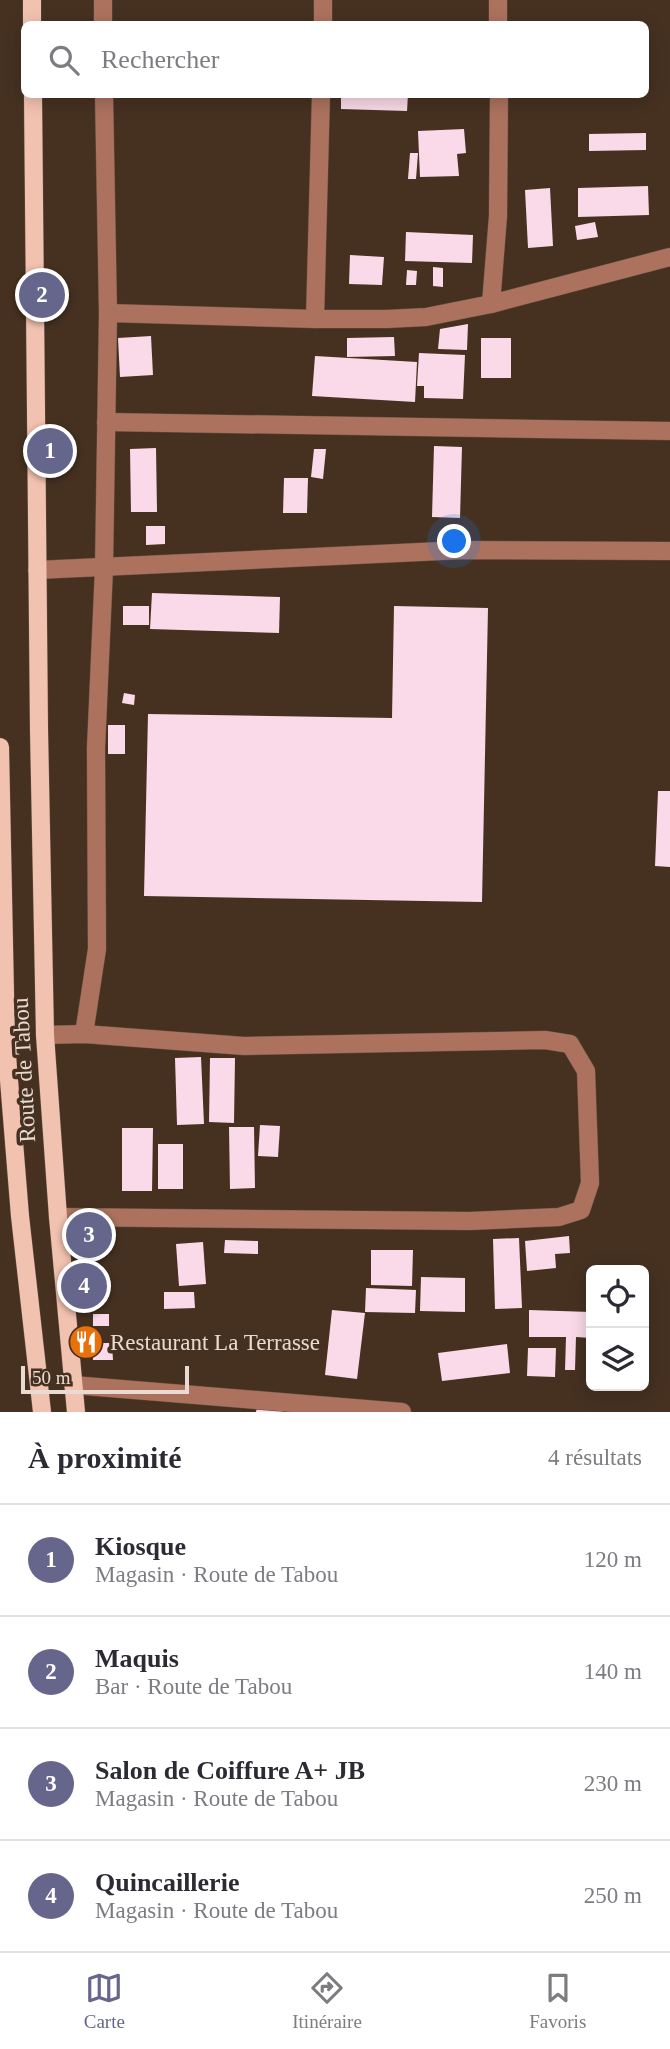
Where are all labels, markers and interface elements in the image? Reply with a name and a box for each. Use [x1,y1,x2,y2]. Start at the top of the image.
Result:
search box [21,21,649,98]
icon: search [45,41,83,79]
text: Rechercher [101,45,219,74]
pin: 2 [19,269,65,321]
pin: 1 [27,425,73,477]
your location [437,524,471,558]
street label: Route de Tabou [8,997,40,1143]
pin: 3 [66,1209,112,1261]
pin: 4 [61,1260,107,1312]
map controls [586,1265,649,1391]
button: locate [586,1265,649,1328]
restaurant icon: Restaurant La Terrasse [67,1323,105,1361]
button: layers [586,1328,649,1391]
place label: Restaurant La Terrasse [110,1330,320,1355]
scale bar [21,1363,189,1395]
text: 50 m [32,1367,71,1388]
text: À proximité [28,1441,182,1474]
text: 4 résultats [548,1445,642,1470]
text: Kiosque [95,1532,186,1561]
text: 1 [45,1547,57,1572]
text: 120 m [584,1547,642,1572]
text: Magasin · Route de Tabou [95,1562,338,1587]
text: Maquis [95,1644,179,1673]
text: 2 [45,1659,57,1684]
text: 140 m [584,1659,642,1684]
text: Bar · Route de Tabou [95,1674,292,1699]
text: Salon de Coiffure A+ JB [95,1756,365,1785]
text: 3 [45,1771,57,1796]
text: 230 m [584,1771,642,1796]
text: Magasin · Route de Tabou [95,1786,338,1811]
text: Quincaillerie [95,1868,239,1897]
text: 4 [45,1883,57,1908]
text: 250 m [584,1883,642,1908]
text: Magasin · Route de Tabou [95,1898,338,1923]
tab: Carte [84,1969,125,2033]
tab: Itinéraire [292,1969,362,2033]
tab: Favoris [529,1969,586,2033]

